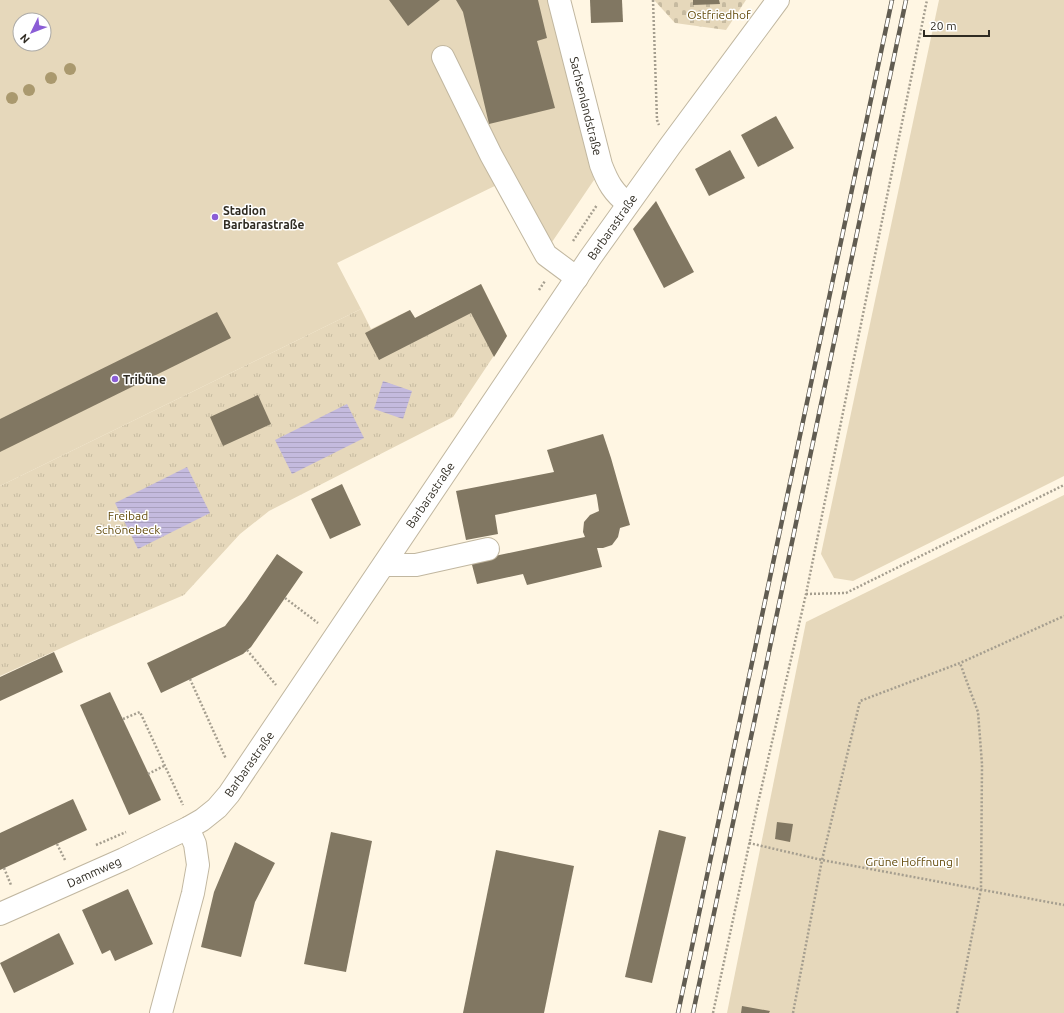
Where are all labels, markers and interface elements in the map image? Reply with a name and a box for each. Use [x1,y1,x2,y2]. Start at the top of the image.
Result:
park label: Ostfriedhof [687,8,751,21]
north arrow [12,12,52,52]
scale bar [924,12,989,38]
text: 20 m [930,19,957,32]
text: N [17,32,32,46]
street label: Sachsenlandstraße [567,55,605,157]
street label: Barbarastraße [585,192,639,262]
place label: Stadion Barbarastraße [223,204,304,231]
marker: Stadion Barbarastraße [210,212,220,222]
place label: Tribüne [123,373,166,386]
marker: Tribüne [110,374,120,384]
street label: Barbarastraße [403,460,457,530]
park label: Freibad Schönebeck [96,509,160,536]
street label: Barbarastraße [222,729,276,799]
street label: Dammweg [65,854,123,890]
park label: Grüne Hoffnung I [865,855,959,868]

